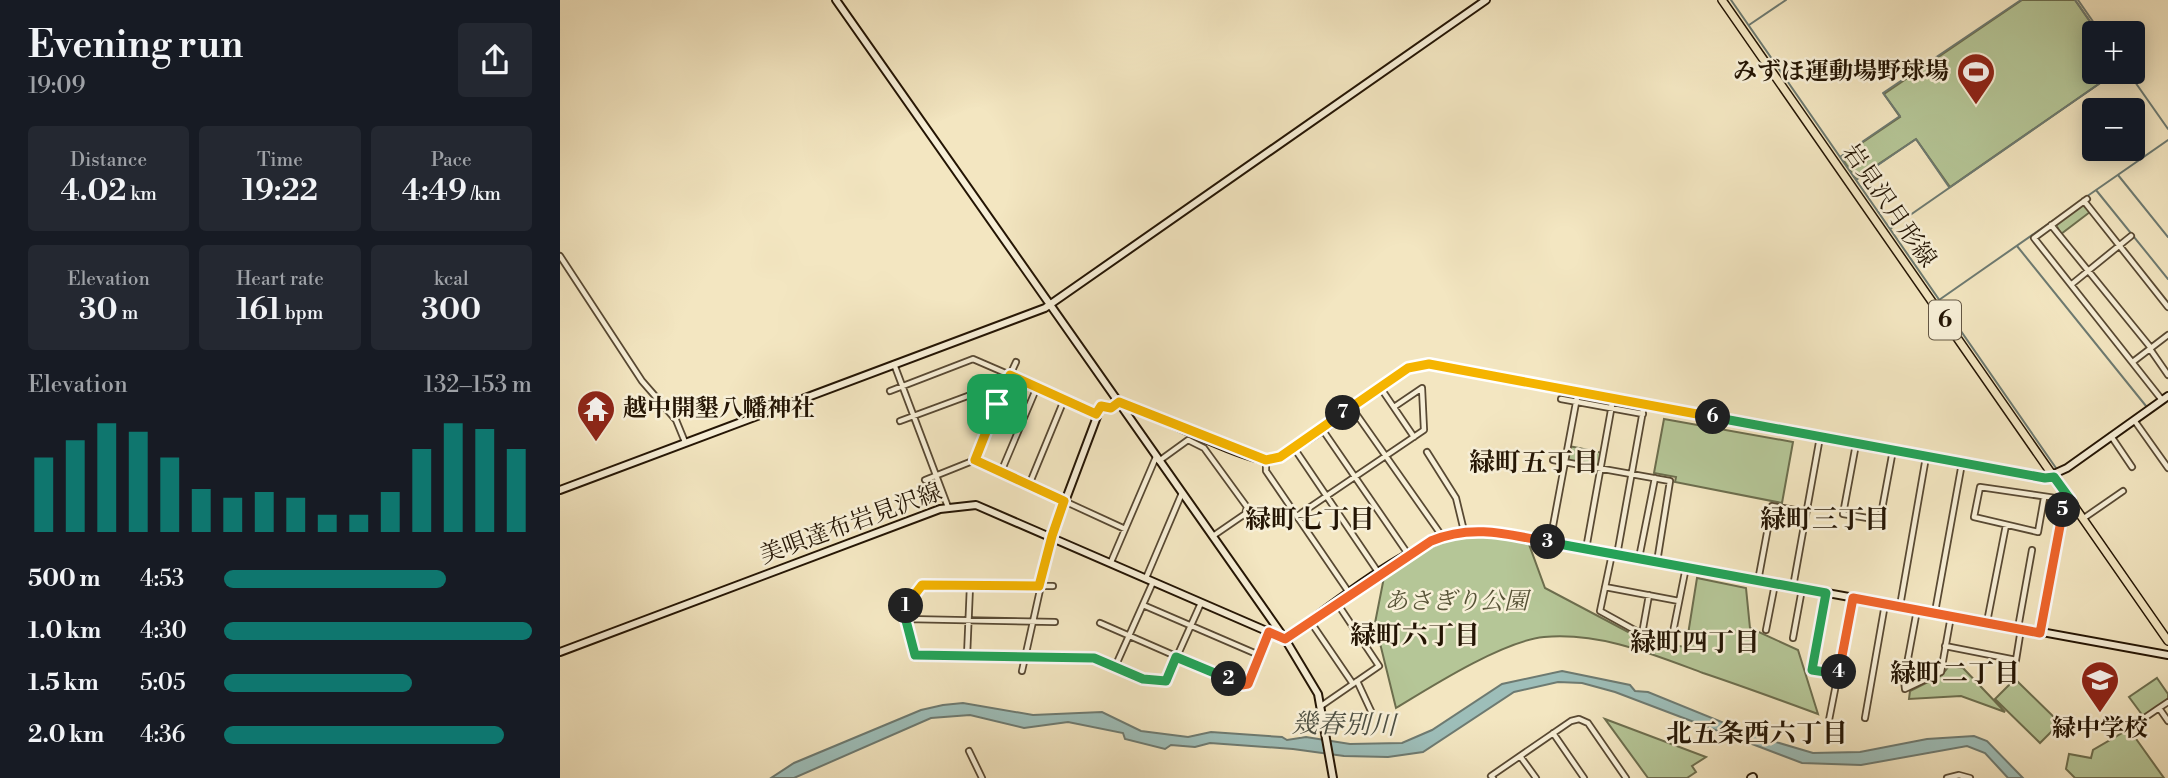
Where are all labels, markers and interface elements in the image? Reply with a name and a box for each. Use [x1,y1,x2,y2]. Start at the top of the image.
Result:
map controls [2082,21,2145,161]
button: + [2082,21,2145,84]
text: Evening run [28,22,243,69]
button: share [458,23,532,97]
sports icon: みずほ運動場野球場 [1955,51,1997,106]
place label: みずほ運動場野球場 [1733,57,1949,87]
text: 19:09 [28,72,85,100]
button: − [2082,98,2145,161]
street label: 岩見沢月形線 [1835,138,1943,274]
text: Distance [70,148,147,172]
text: Time [257,148,303,172]
text: Pace [431,148,472,172]
text: 4.02 [60,172,126,210]
text: 19:22 [242,172,318,210]
text: 4:49 [402,172,467,210]
text: km [126,182,157,206]
text: /km [467,182,501,206]
text: Elevation [68,267,150,291]
text: Heart rate [236,267,324,291]
text: kcal [434,267,469,291]
text: 30 [79,291,118,329]
text: 161 [237,291,281,329]
text: 300 [421,291,481,329]
road number: 6 [1929,300,1961,340]
text: m [118,301,138,325]
text: bpm [281,301,323,325]
text: Elevation [28,371,128,399]
text: 132–153 m [424,371,532,399]
pin [967,374,1027,434]
icon: arrive [978,385,1016,423]
temple icon: 越中開墾八幡神社 [575,388,617,443]
place label: 越中開墾八幡神社 [623,394,815,424]
pin: 7 [1326,396,1360,430]
text: 7 [1337,400,1348,424]
pin: 6 [1696,400,1730,434]
text: 6 [1707,404,1718,428]
district label: 緑町五丁目 [1469,447,1599,479]
street label: 美唄達布岩見沢線 [756,477,946,571]
pin: 5 [2046,492,2080,528]
text: 5 [2057,497,2068,521]
district label: 緑町七丁目 [1245,504,1375,536]
district label: 緑町三丁目 [1760,504,1890,536]
pin: 3 [1530,524,1566,560]
text: 3 [1542,529,1553,553]
text: 500 m [28,565,100,593]
text: 4:53 [140,565,184,593]
park label: あさぎり公園 [1384,587,1532,617]
pin: 1 [888,588,924,624]
text: 1 [901,593,910,617]
text: 1.0 km [28,617,101,645]
text: 4:30 [140,617,187,645]
district label: 緑町六丁目 [1350,620,1480,652]
district label: 緑町四丁目 [1630,627,1760,659]
pin: 4 [1822,654,1856,690]
district label: 緑町二丁目 [1890,658,2020,690]
text: 4 [1832,659,1845,683]
school or university icon: 緑中学校 [2079,659,2121,714]
pin: 2 [1212,662,1246,696]
text: 2 [1223,666,1234,690]
text: 1.5 km [28,669,99,697]
text: 5:05 [140,669,186,697]
water label: 幾春別川 [1292,708,1399,742]
place label: 緑中学校 [2052,714,2148,744]
district label: 北五条西六丁目 [1666,718,1848,750]
text: 2.0 km [28,721,104,749]
text: 4:36 [140,721,186,749]

